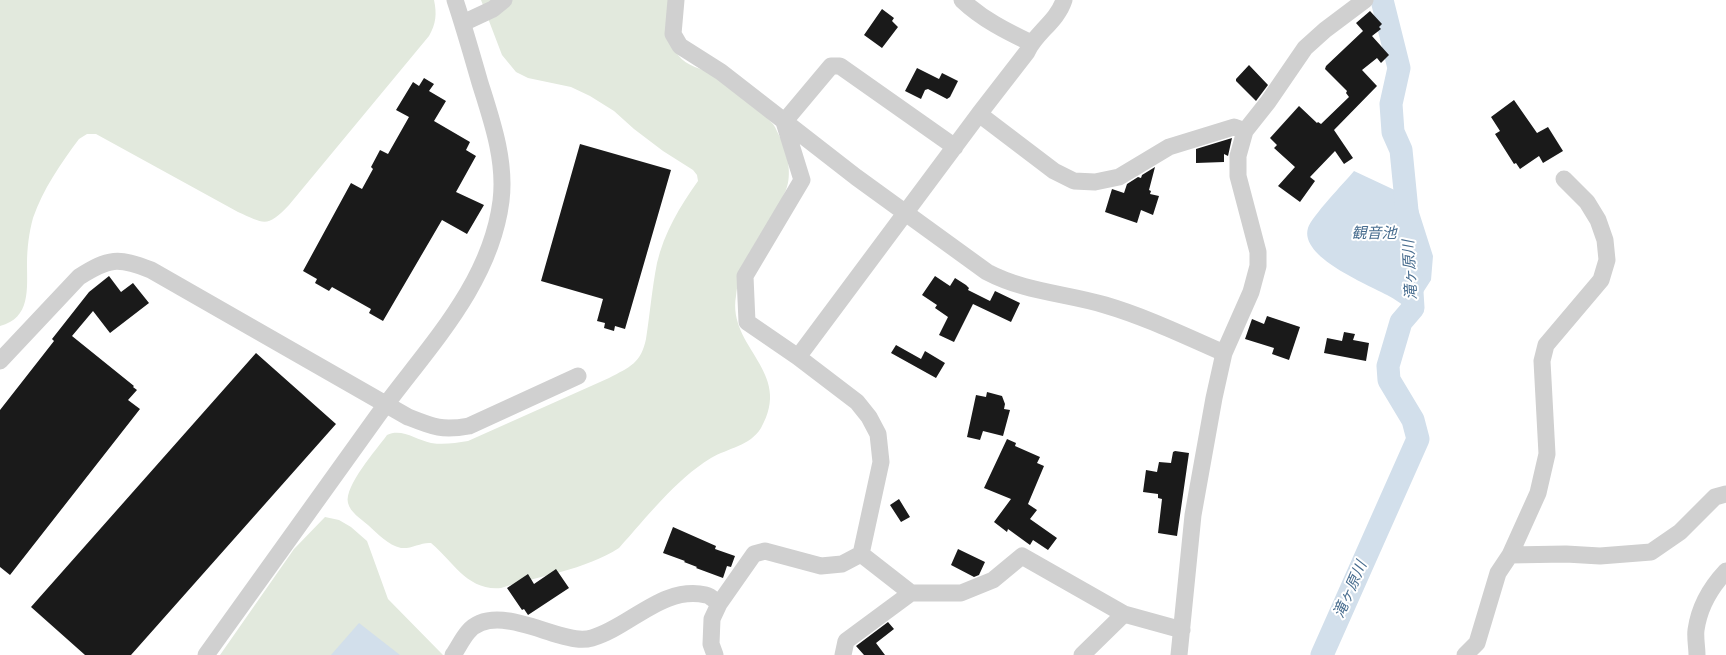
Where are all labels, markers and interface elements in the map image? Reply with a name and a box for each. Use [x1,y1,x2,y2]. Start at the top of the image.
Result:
water label: 観音池 [1352,225,1396,243]
water label: 滝ヶ原川 [1400,240,1422,300]
water label: 滝ヶ原川 [1331,559,1371,621]

